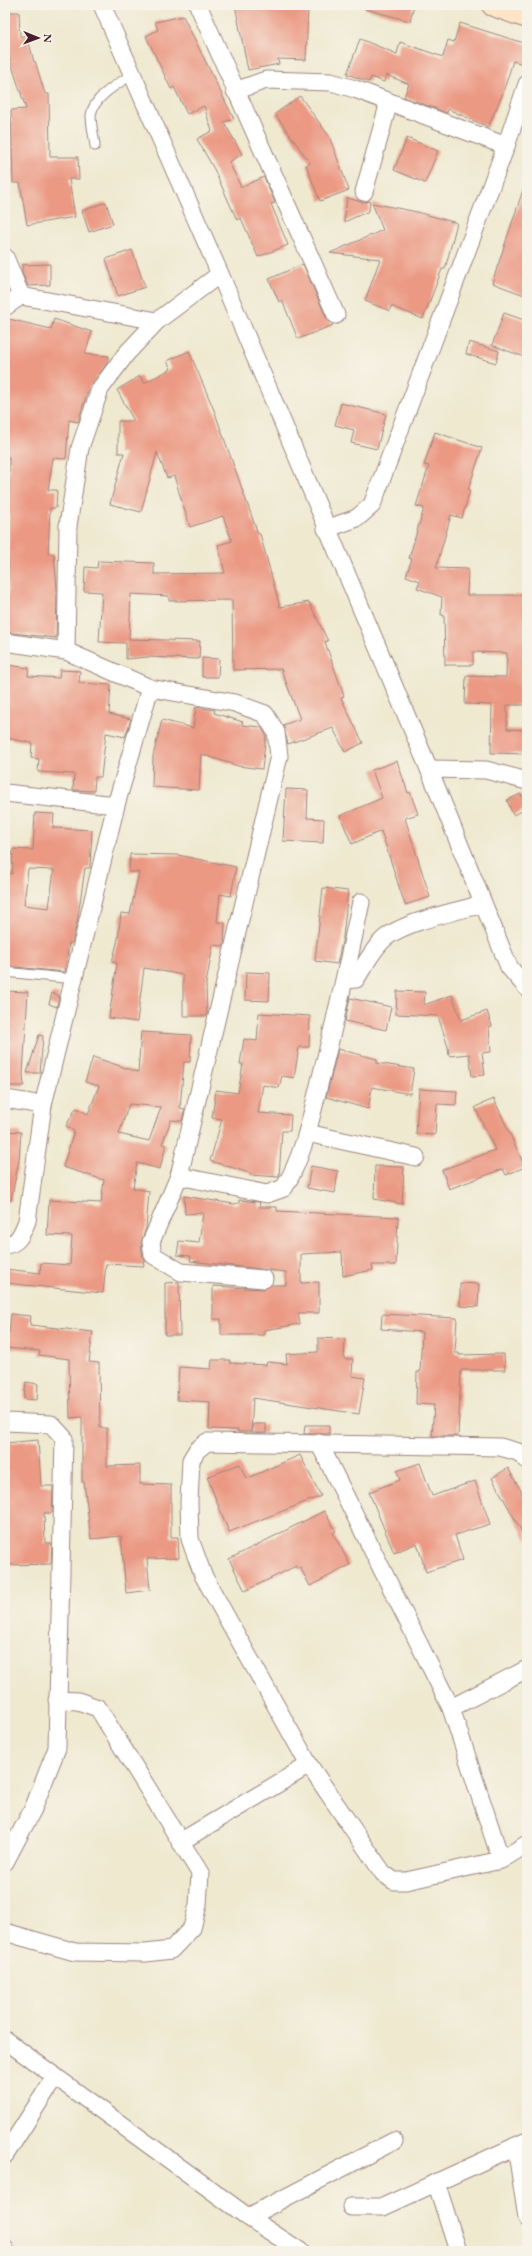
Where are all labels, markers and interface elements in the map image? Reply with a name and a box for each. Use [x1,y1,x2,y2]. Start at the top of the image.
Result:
north arrow [18,18,58,58]
text: N [41,34,55,43]

